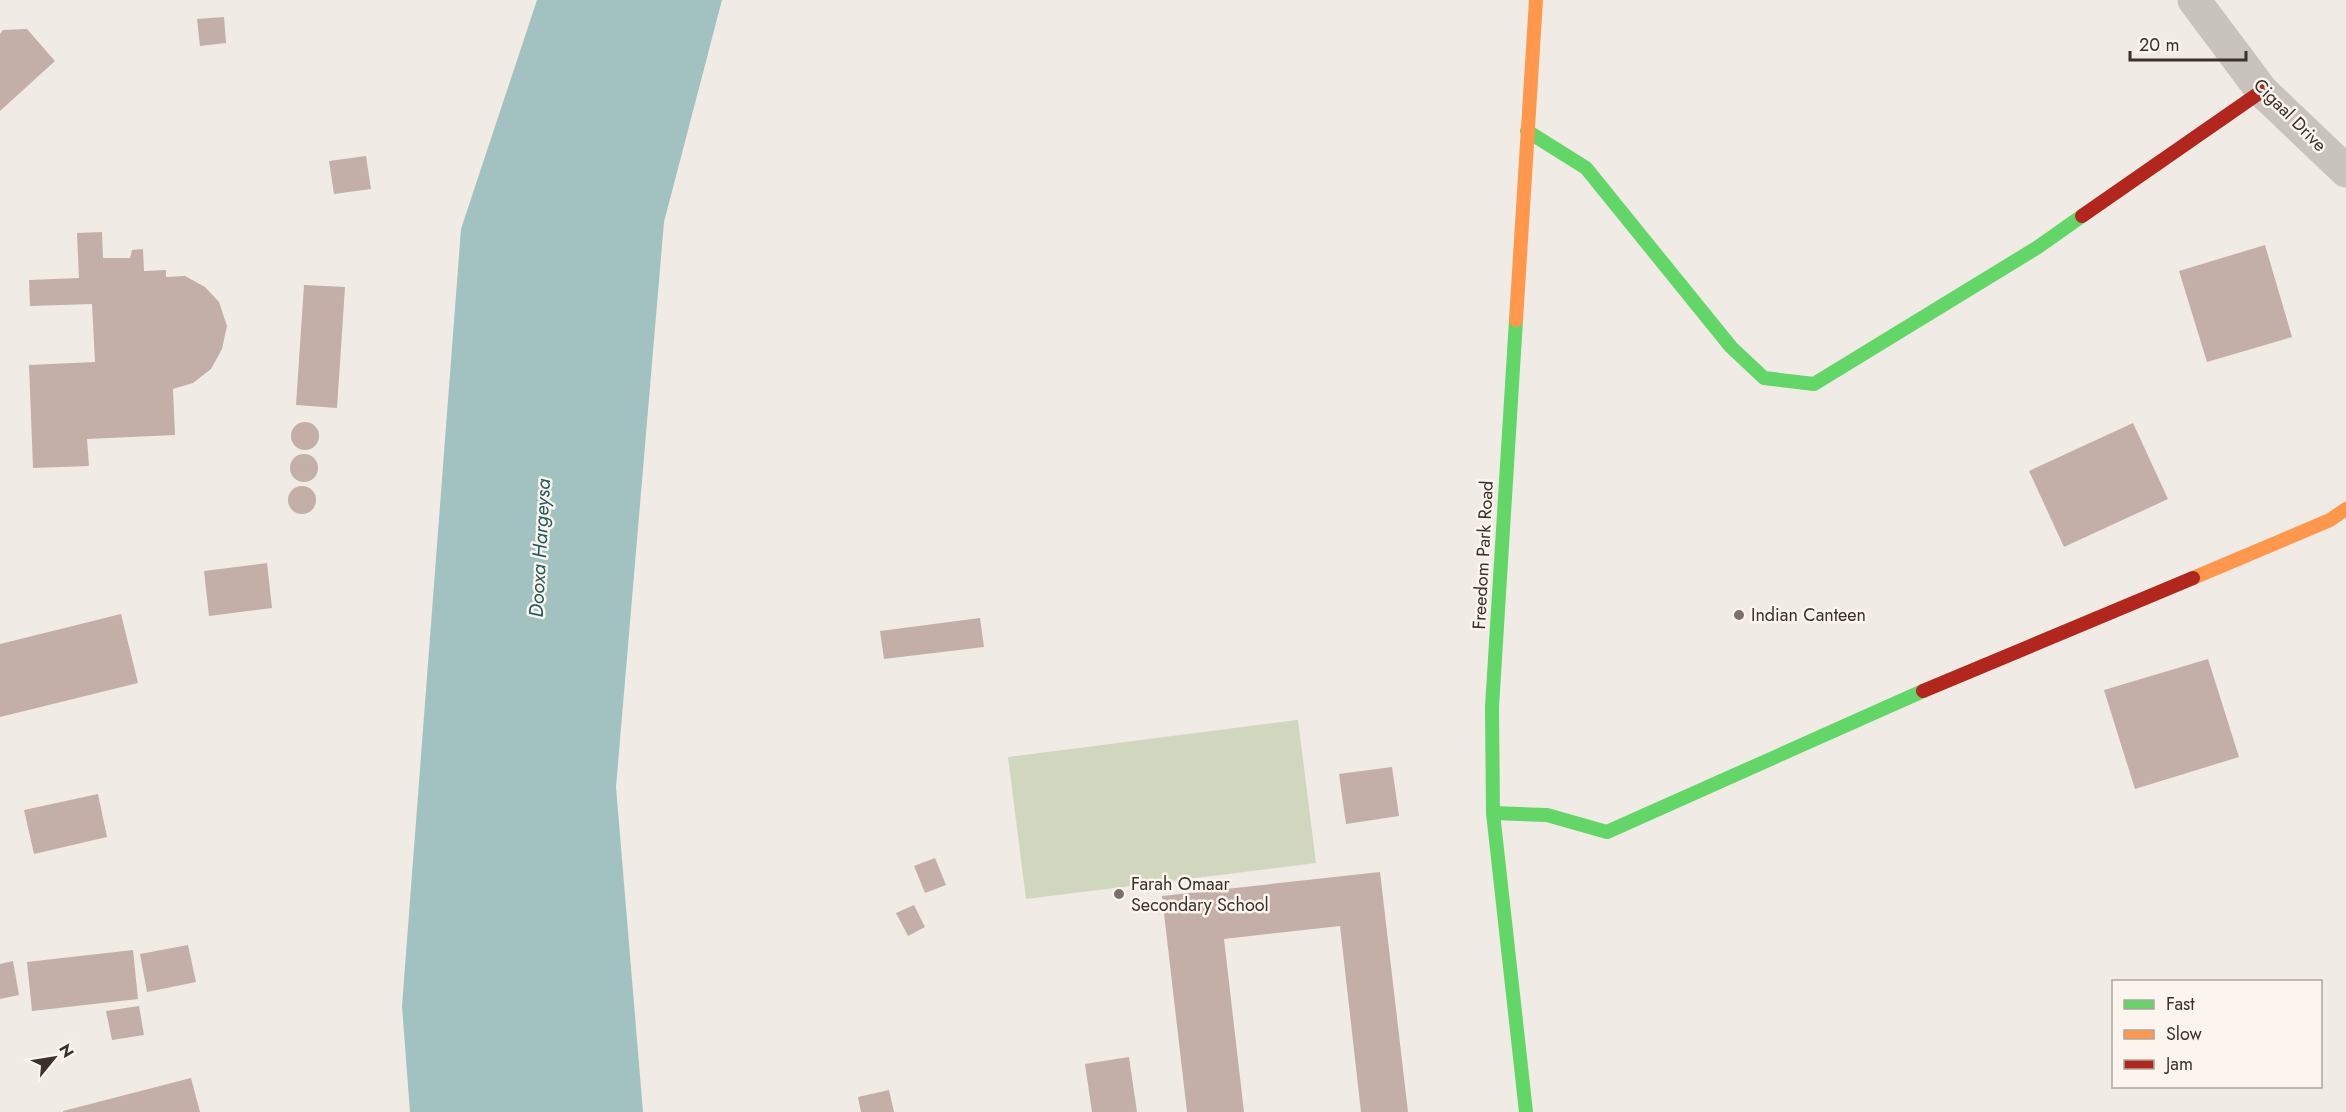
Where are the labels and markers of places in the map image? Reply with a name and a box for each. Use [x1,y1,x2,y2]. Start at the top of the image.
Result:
place label: Indian Canteen [1751,602,1866,628]
marker: Indian Canteen [1732,608,1746,622]
place label: Farah Omaar Secondary School [1131,871,1269,918]
marker: Farah Omaar Secondary School [1112,887,1126,901]

